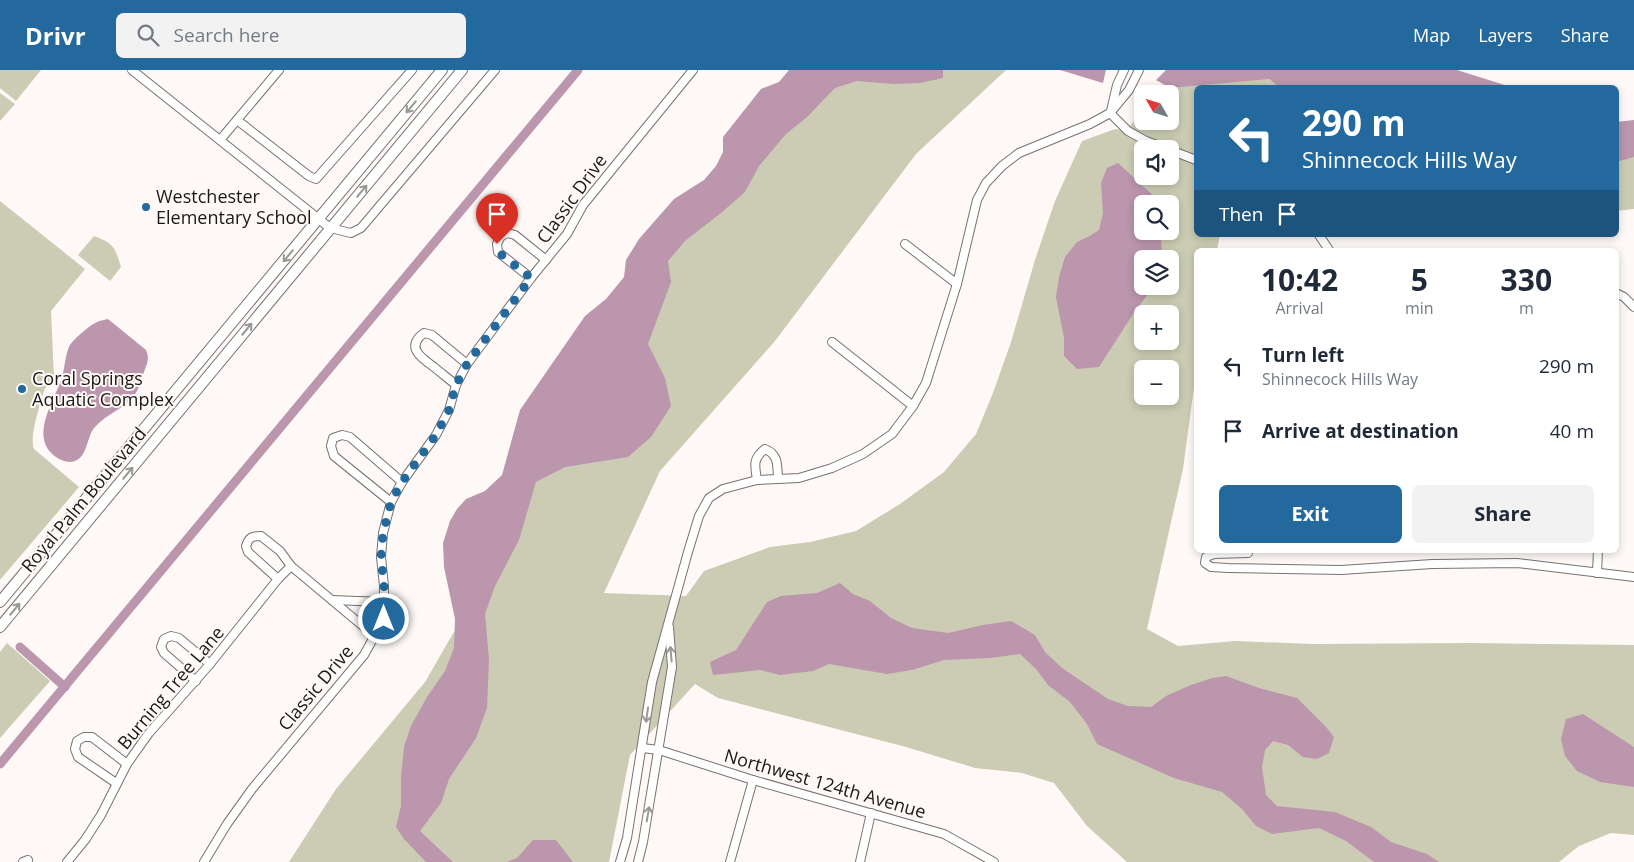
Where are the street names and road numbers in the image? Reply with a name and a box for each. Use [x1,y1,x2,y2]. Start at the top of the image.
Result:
street label: Classic Drive [531,149,612,248]
street label: Royal Palm Boulevard [15,422,151,577]
street label: Burning Tree Lane [112,621,229,754]
street label: Classic Drive [272,639,358,735]
street label: Northwest 124th Avenue [722,743,929,823]

